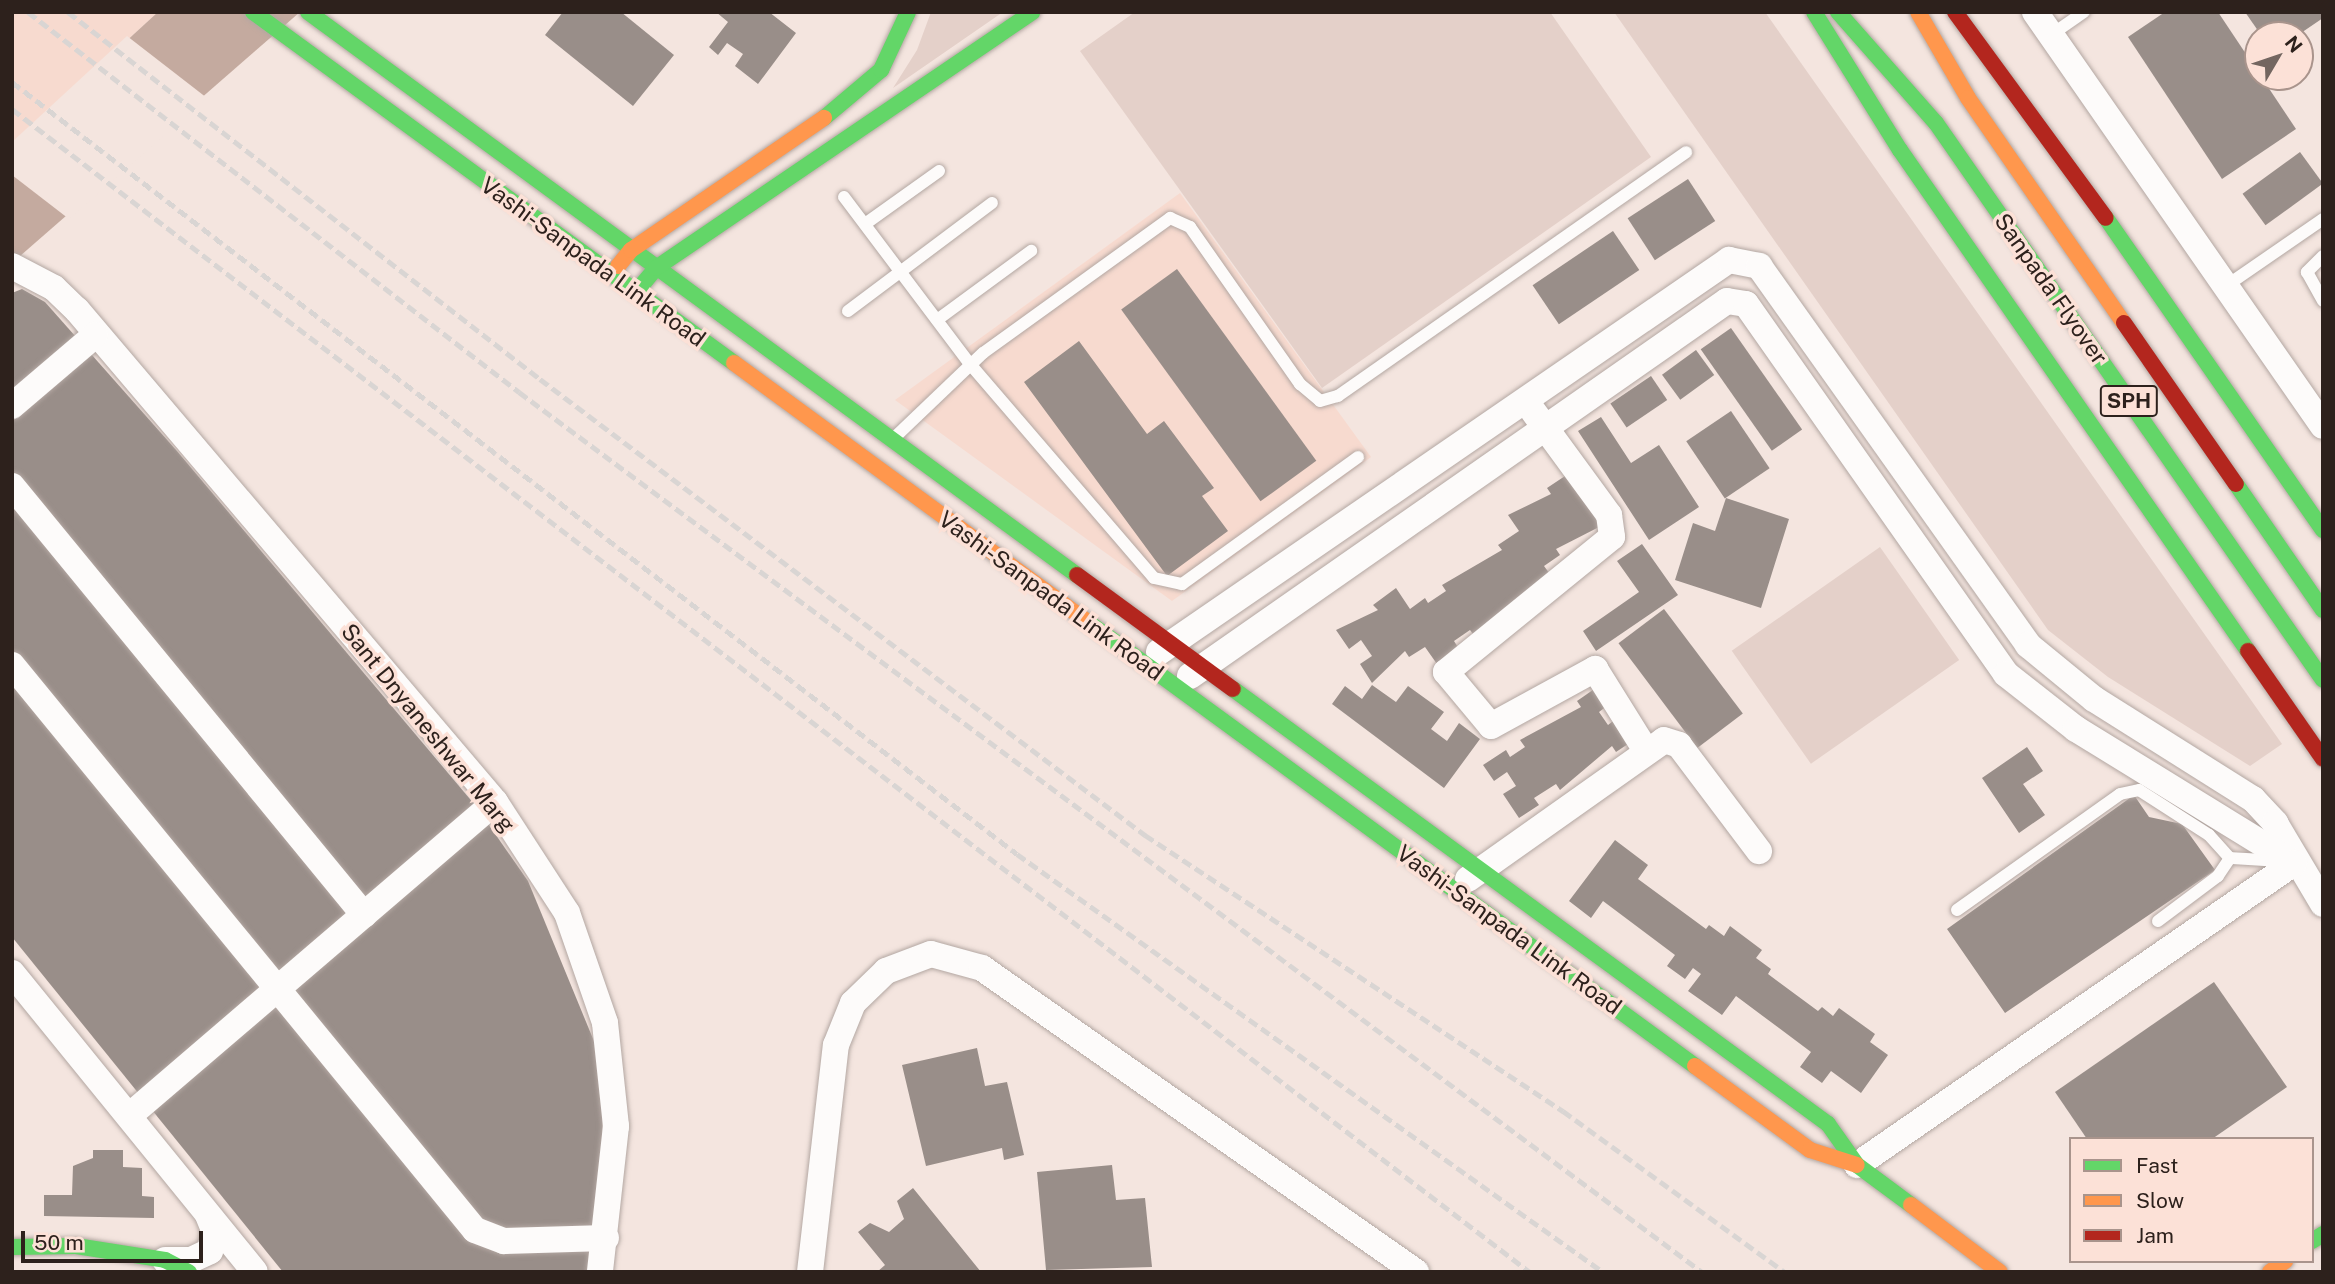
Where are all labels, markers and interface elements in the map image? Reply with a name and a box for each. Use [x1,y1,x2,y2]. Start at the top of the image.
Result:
north arrow [2244,21,2314,91]
text: N [2281,31,2307,57]
street label: Vashi-Sanpada Link Road [475,171,711,353]
street label: Sanpada Flyover [1989,208,2113,370]
road number: SPH [2099,384,2159,418]
street label: Vashi-Sanpada Link Road [933,505,1169,687]
street label: Sant Dnyaneshwar Marg [335,618,521,838]
street label: Vashi-Sanpada Link Road [1391,839,1627,1021]
legend [2069,1137,2314,1263]
text: Fast [2136,1153,2178,1178]
text: Slow [2136,1188,2184,1213]
scale bar [24,1218,206,1262]
text: Jam [2136,1223,2174,1248]
text: 50 m [34,1230,84,1255]

